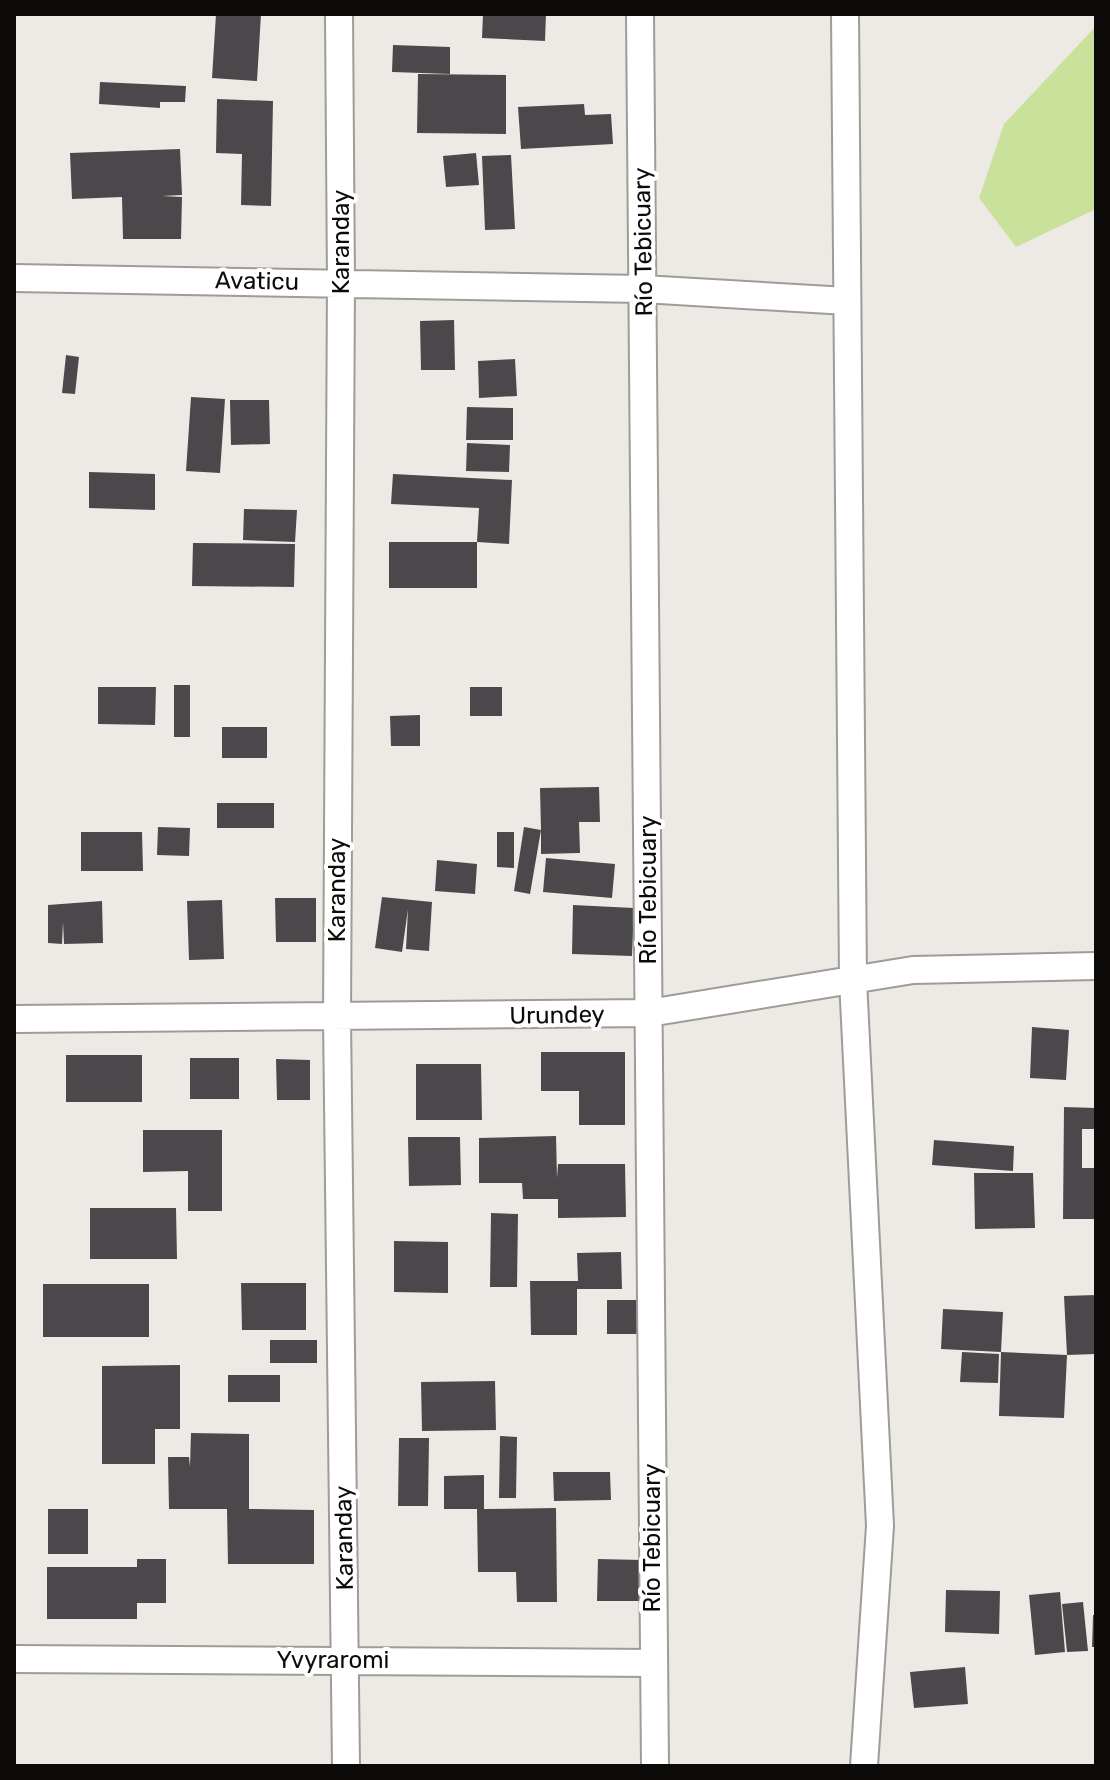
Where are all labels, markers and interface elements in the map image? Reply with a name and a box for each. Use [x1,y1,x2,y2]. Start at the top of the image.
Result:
street label: Río Tebicuary [628,167,658,317]
street label: Karanday [327,190,355,294]
street label: Avaticu [215,266,299,296]
street label: Río Tebicuary [634,815,662,965]
street label: Karanday [323,838,351,942]
street label: Urundey [509,1000,605,1030]
street label: Río Tebicuary [638,1463,666,1613]
street label: Karanday [329,1485,359,1591]
street label: Yvyraromi [277,1646,389,1674]

